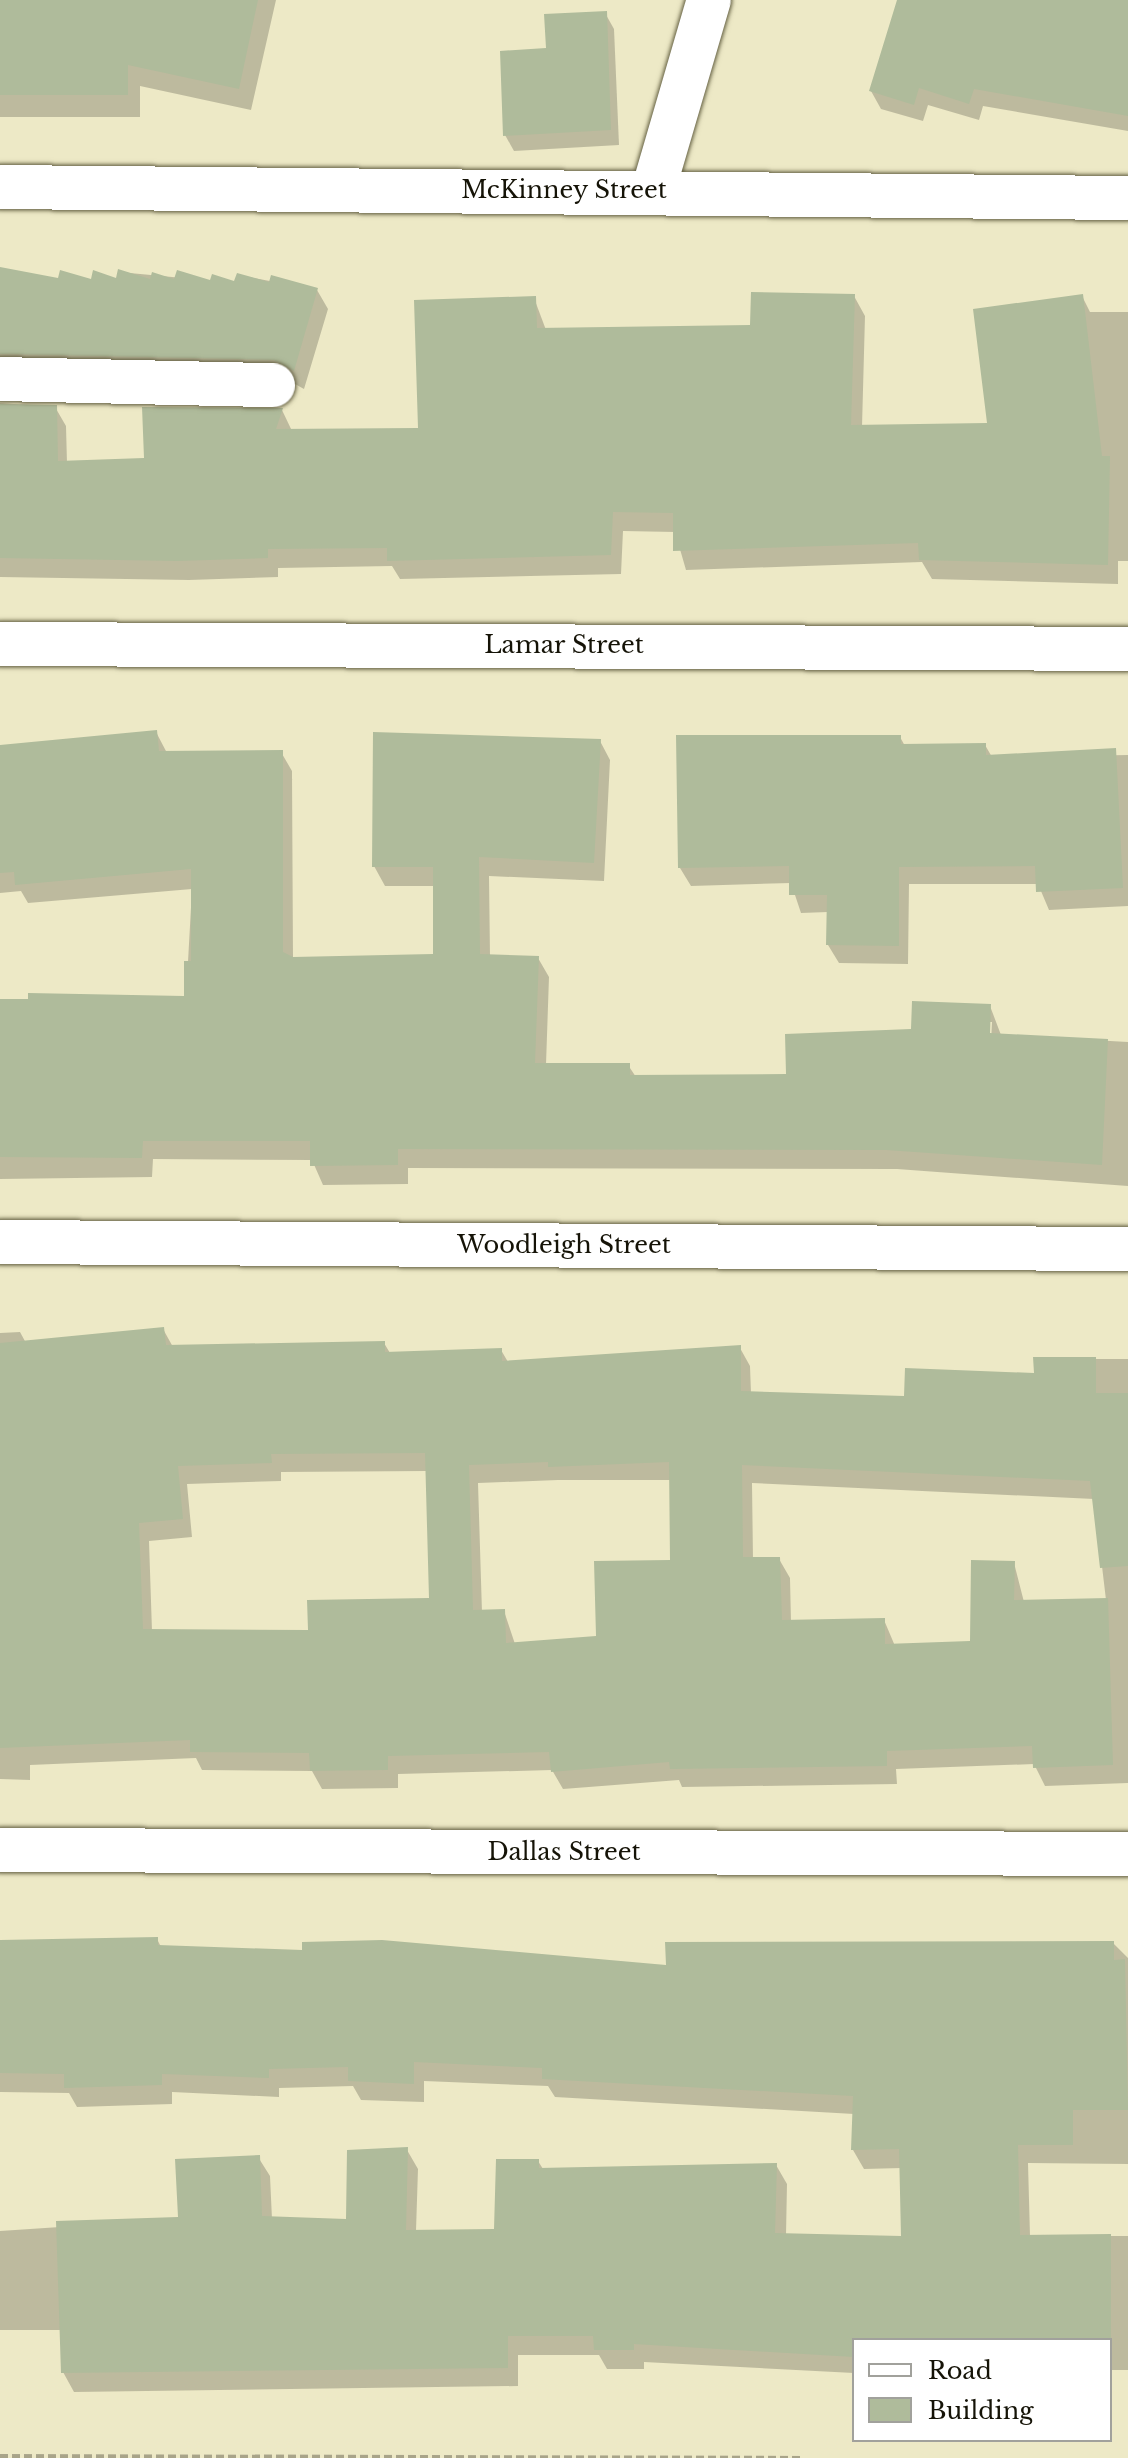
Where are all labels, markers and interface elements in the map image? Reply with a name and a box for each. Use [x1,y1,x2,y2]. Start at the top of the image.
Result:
street label: McKinney Street [461,176,667,204]
street label: Lamar Street [484,631,644,659]
street label: Woodleigh Street [457,1231,671,1259]
street label: Dallas Street [487,1838,641,1866]
legend [852,2338,1112,2442]
text: Road [928,2356,992,2385]
text: Building [928,2396,1034,2425]

